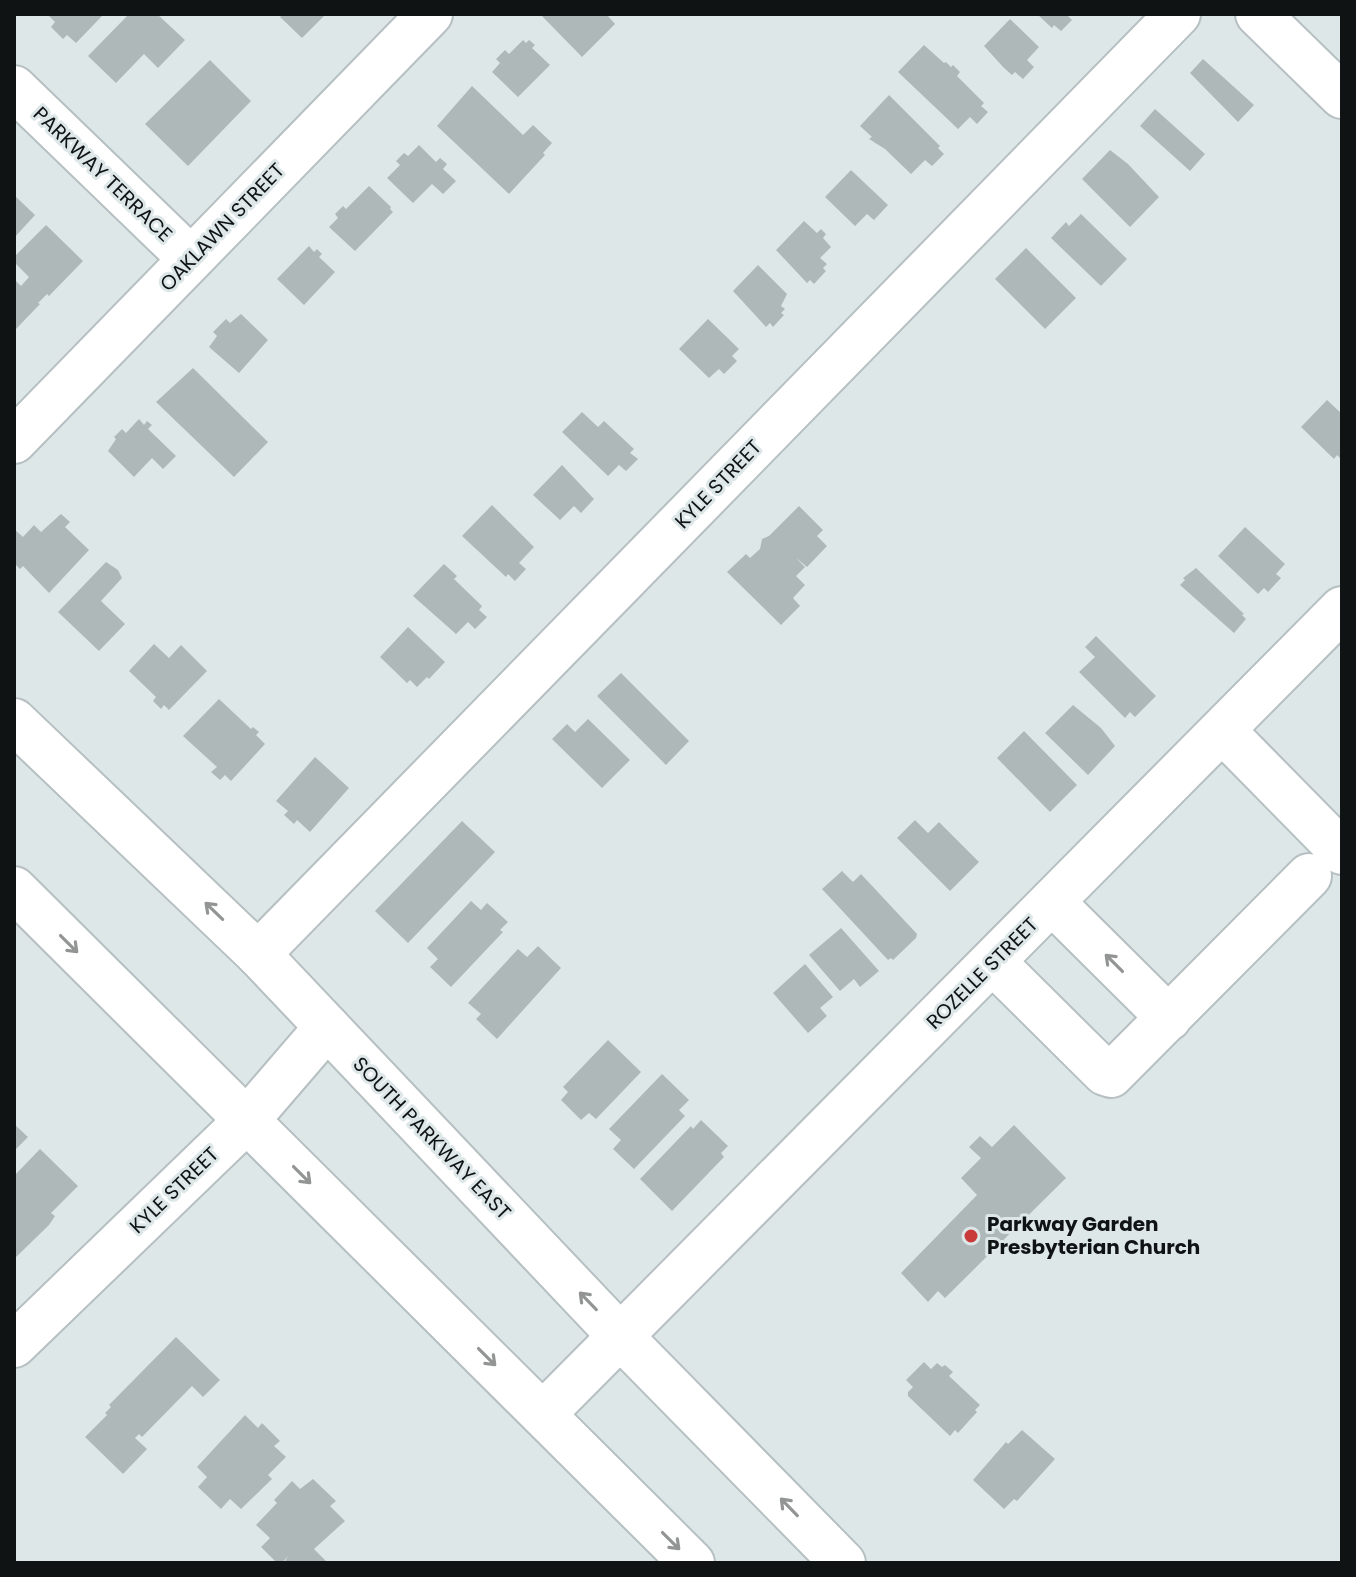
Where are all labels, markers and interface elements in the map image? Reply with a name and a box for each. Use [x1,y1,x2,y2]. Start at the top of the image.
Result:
street label: PARKWAY TERRACE [27,100,179,248]
street label: OAKLAWN STREET [153,157,291,297]
street label: KYLE STREET [668,433,768,535]
one-way arrow [204,903,224,921]
street label: ROZELLE STREET [920,911,1044,1035]
one-way arrow [59,934,78,953]
one-way arrow [1105,954,1124,973]
street label: SOUTH PARKWAY EAST [347,1050,517,1226]
street label: KYLE STREET [123,1140,225,1240]
one-way arrow [292,1165,312,1184]
place label: Parkway Garden Presbyterian Church [987,1210,1200,1261]
marker: Parkway Garden Presbyterian Church [962,1227,980,1245]
one-way arrow [578,1291,597,1311]
one-way arrow [478,1347,497,1367]
one-way arrow [780,1498,799,1517]
one-way arrow [661,1531,680,1550]

